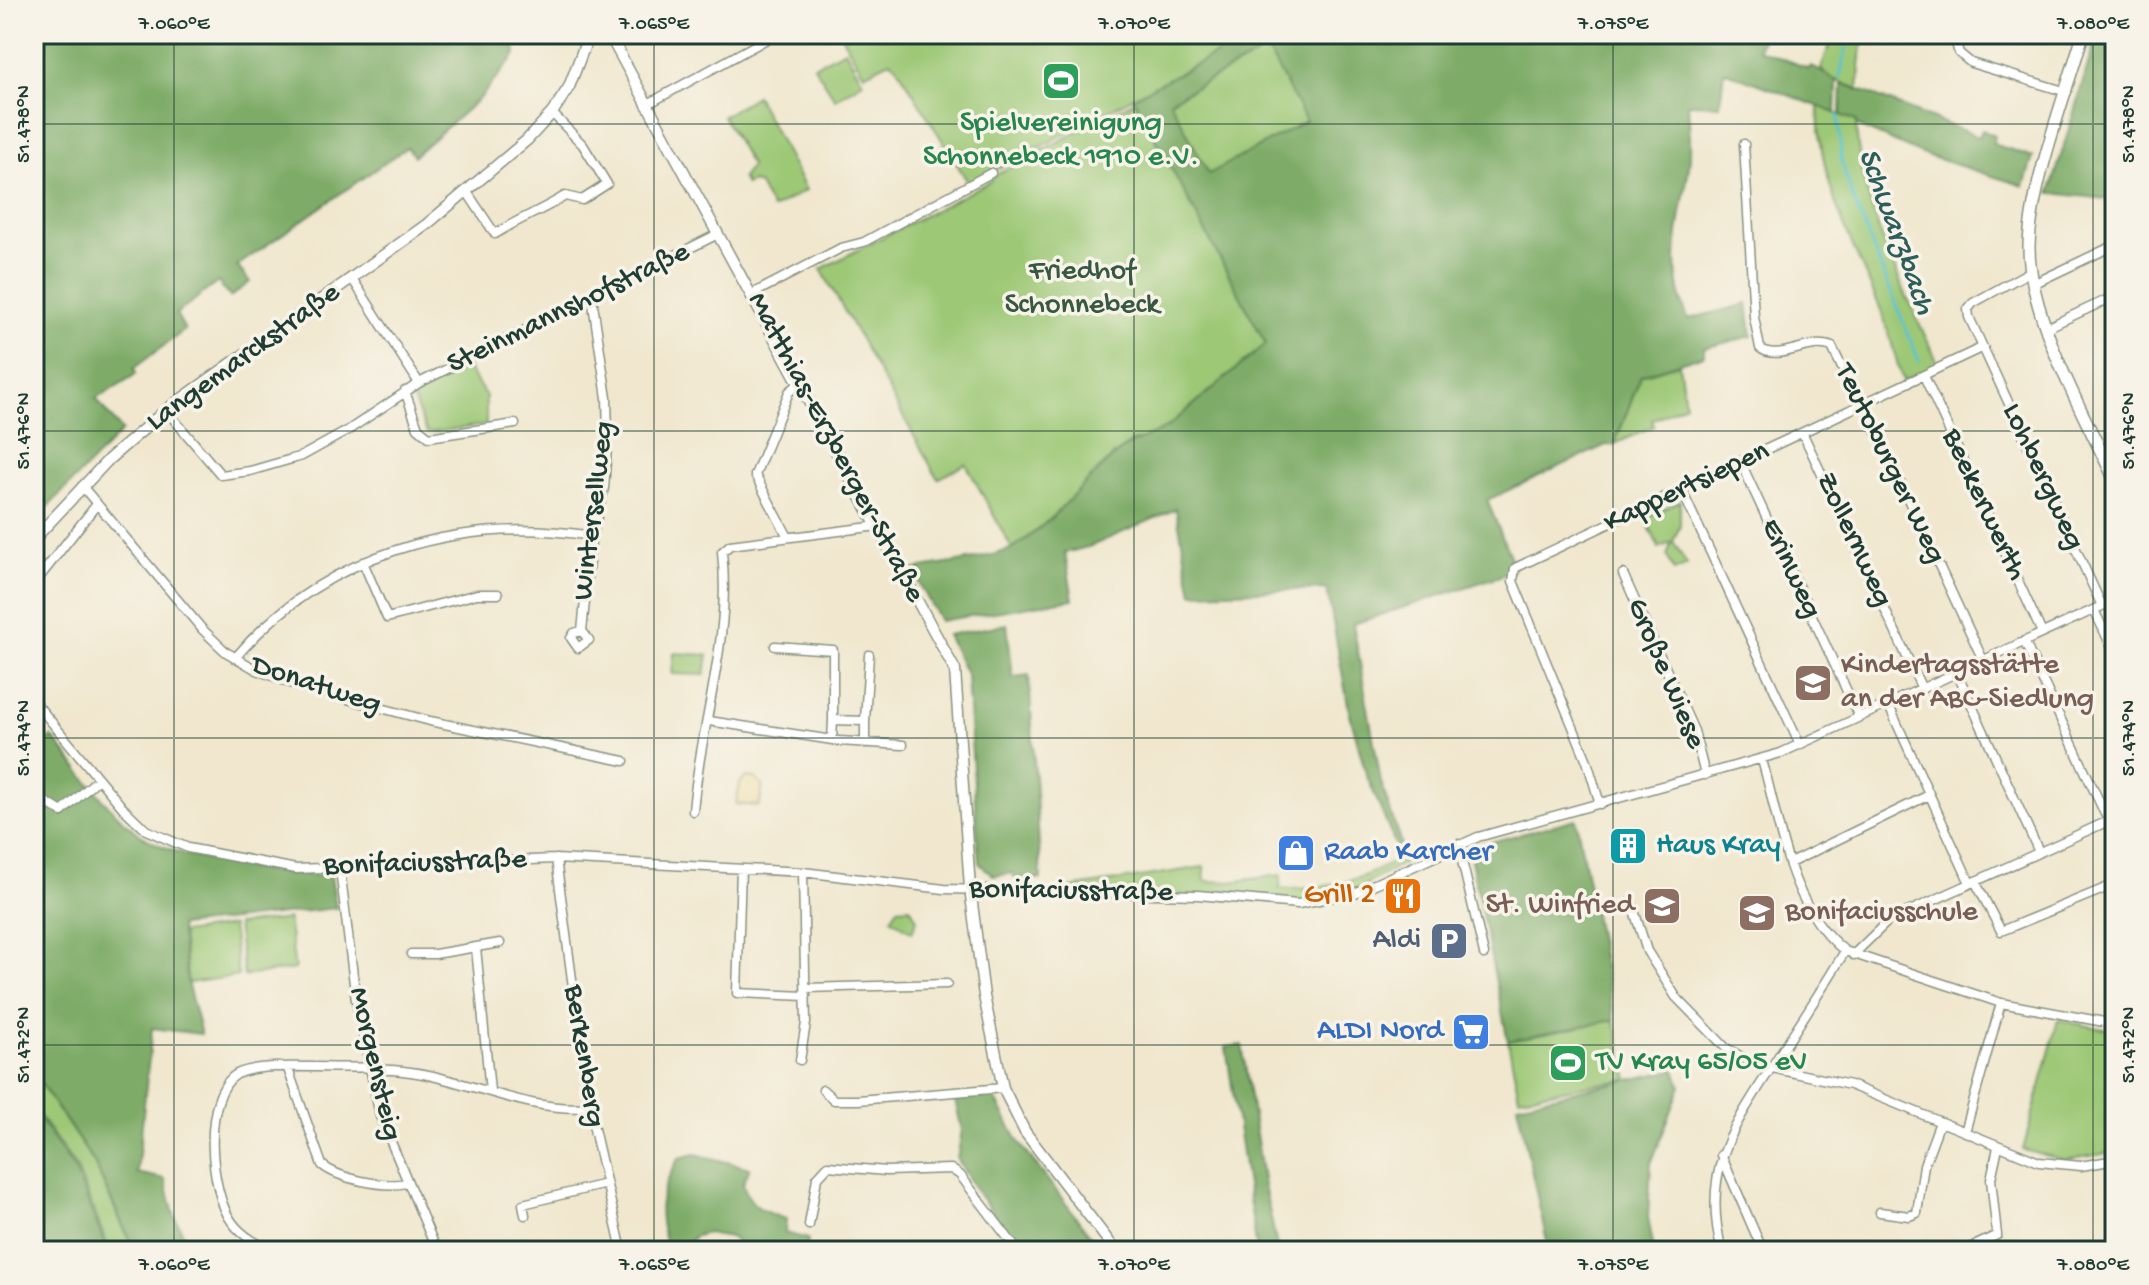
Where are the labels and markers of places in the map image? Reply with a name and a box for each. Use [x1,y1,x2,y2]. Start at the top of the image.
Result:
sports icon: Spielvereinigung Schonnebeck 1910 e.V. [1040,60,1082,102]
place label: Spielvereinigung Schonnebeck 1910 e.V. [923,107,1199,176]
place label: Kindertagsstätte an der ABC-Siedlung [1841,649,2094,718]
school or university icon: Kindertagsstätte an der ABC-Siedlung [1792,662,1834,704]
building icon: Haus Kray [1607,825,1649,867]
place label: Haus Kray [1656,829,1781,864]
shop icon: Raab Karcher [1275,832,1317,874]
place label: Raab Karcher [1324,836,1495,871]
restaurant icon: Grill 2 [1382,875,1424,917]
place label: Grill 2 [1304,879,1375,914]
school or university icon: St. Winfried [1641,885,1683,927]
place label: St. Winfried [1486,889,1636,924]
school or university icon: Bonifaciusschule [1736,892,1778,934]
place label: Bonifaciusschule [1784,896,1978,931]
parking icon: Aldi [1428,920,1470,962]
place label: Aldi [1373,924,1421,959]
supermarket icon: ALDI Nord [1450,1011,1492,1053]
place label: ALDI Nord [1317,1015,1445,1050]
sports icon: TV Kray 65/05 eV [1547,1042,1589,1084]
place label: TV Kray 65/05 eV [1594,1046,1807,1081]

